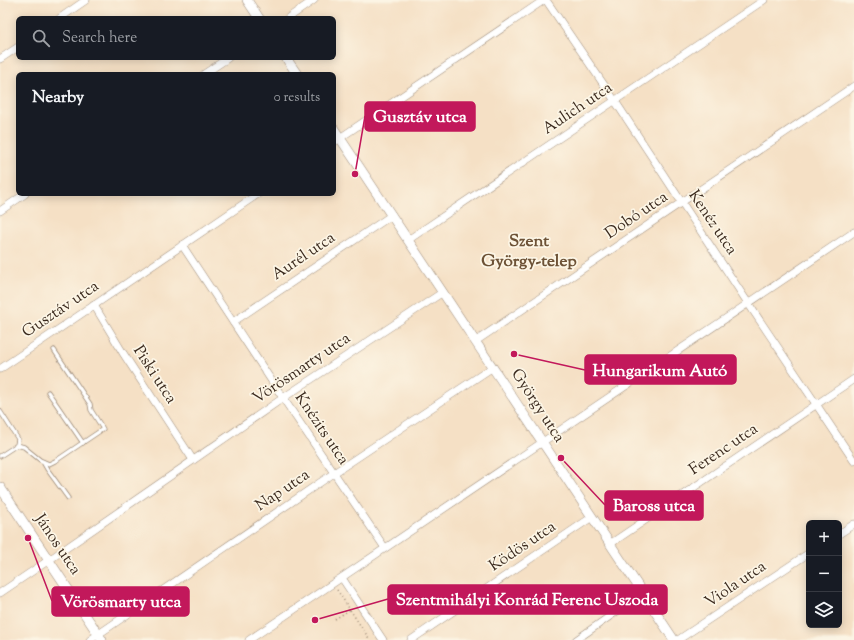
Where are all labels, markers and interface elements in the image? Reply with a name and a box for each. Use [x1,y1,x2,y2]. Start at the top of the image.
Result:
search box [16,16,336,60]
icon: search [30,27,52,49]
text: Search here [62,28,137,49]
street label: Aulich utca [538,77,618,141]
text: Nearby [32,86,84,110]
text: 0 results [274,89,320,107]
callout: Gusztáv utca [365,102,475,131]
text: Gusztáv utca [373,106,467,130]
street label: Dobó utca [601,186,674,246]
street label: Kenéz utca [682,186,743,261]
street label: Aurél utca [268,227,341,287]
district label: Szent György-telep [481,230,577,274]
street label: Gusztáv utca [18,275,105,344]
street label: Vörösmarty utca [248,327,356,410]
street label: Piski utca [126,341,182,409]
callout: Hungarikum Autó [585,355,736,384]
text: Hungarikum Autó [593,360,727,384]
street label: György utca [504,365,570,448]
street label: Knézits utca [288,388,354,470]
street label: Ferenc utca [685,418,764,482]
street label: Nap utca [251,464,315,518]
callout: Baross utca [605,491,703,520]
text: Baross utca [613,495,695,519]
street label: János utca [28,509,86,581]
street label: Ködös utca [485,516,562,578]
map controls [806,520,842,628]
button: + [806,520,842,556]
street label: Viola utca [701,556,772,614]
button: − [806,556,842,592]
callout: Szentmihályi Konrád Ferenc Uszoda [388,585,667,614]
callout: Vörösmarty utca [52,587,189,616]
text: Szentmihályi Konrád Ferenc Uszoda [396,589,658,613]
text: Vörösmarty utca [61,591,182,615]
button: layers [806,592,842,628]

